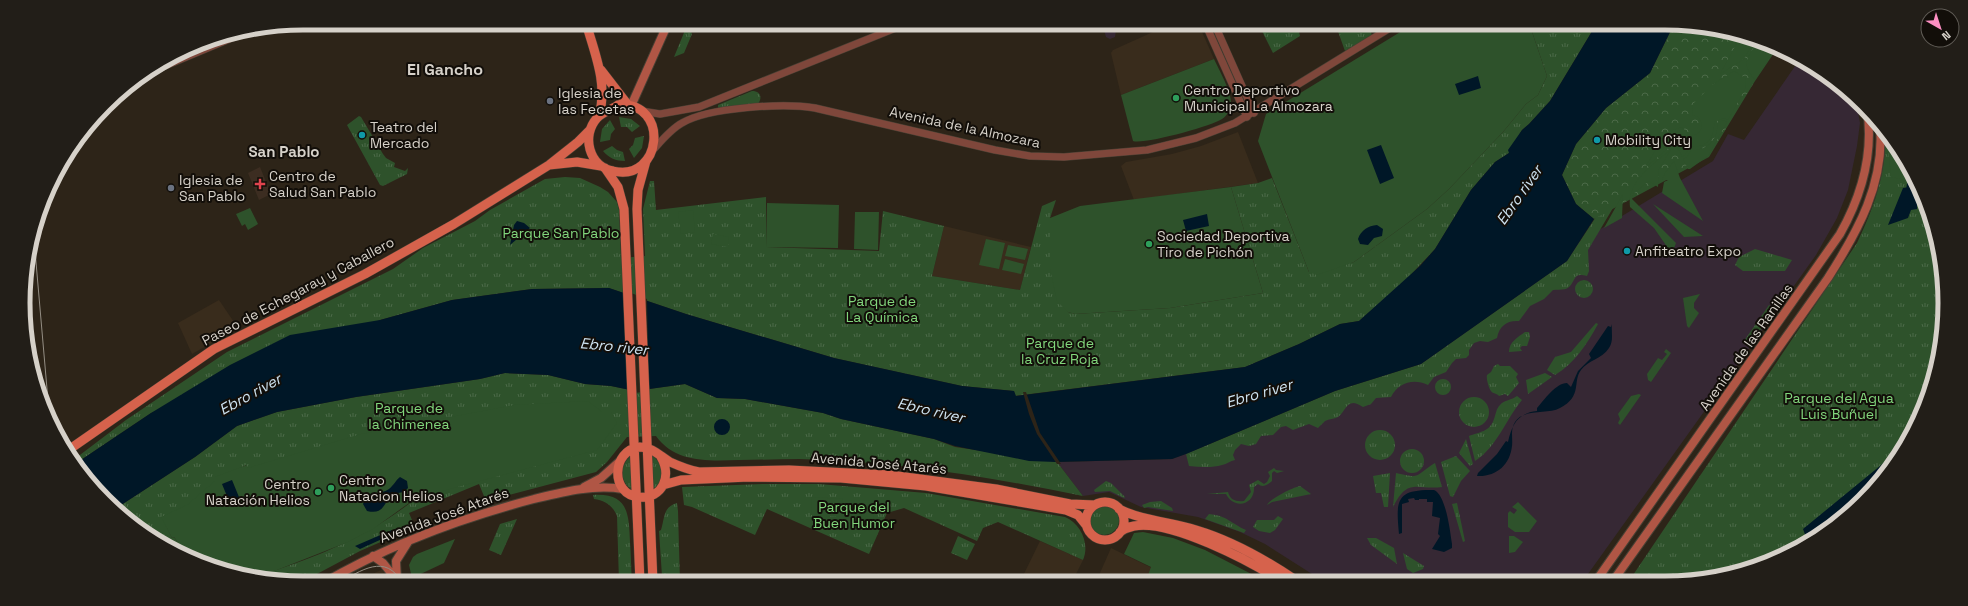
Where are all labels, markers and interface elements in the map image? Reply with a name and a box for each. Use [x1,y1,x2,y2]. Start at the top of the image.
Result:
north arrow [1920,8,1960,48]
text: N [1939,28,1954,44]
district label: El Gancho [407,59,483,80]
place label: Centro Deportivo Municipal La Almozara [1184,81,1333,115]
place label: Iglesia de las Fecetas [558,84,634,118]
marker: Centro Deportivo Municipal La Almozara [1171,93,1181,103]
marker: Iglesia de las Fecetas [545,96,555,106]
street label: Avenida de la Almozara [888,102,1042,152]
place label: Teatro del Mercado [370,118,437,152]
marker: Teatro del Mercado [357,130,367,140]
place label: Mobility City [1605,131,1691,149]
marker: Mobility City [1592,135,1602,145]
district label: San Pablo [248,142,320,161]
water label: Ebro river [1492,160,1547,228]
place label: Centro de Salud San Pablo [269,167,376,201]
place label: Iglesia de San Pablo [179,171,245,205]
marker: Centro de Salud San Pablo [254,178,266,190]
marker: Iglesia de San Pablo [166,183,176,193]
park label: Parque San Pablo [502,224,620,242]
place label: Sociedad Deportiva Tiro de Pichón [1157,227,1290,261]
street label: Paseo de Echegaray y Caballero [199,232,397,350]
marker: Sociedad Deportiva Tiro de Pichón [1144,239,1154,249]
place label: Anfiteatro Expo [1635,242,1741,260]
marker: Anfiteatro Expo [1622,246,1632,256]
street label: Avenida de las Ranillas [1695,280,1797,414]
park label: Parque de La Química [846,292,918,326]
water label: Ebro river [579,333,650,359]
park label: Parque de la Cruz Roja [1021,334,1099,368]
water label: Ebro river [216,368,286,419]
water label: Ebro river [1224,374,1296,412]
park label: Parque del Agua Luis Buñuel [1784,389,1894,423]
water label: Ebro river [896,393,968,427]
park label: Parque de la Chimenea [368,399,450,433]
street label: Avenida José Atarés [810,448,948,478]
place label: Centro Natacion Helios [339,471,443,505]
place label: Centro Natación Helios [206,475,310,509]
marker: Centro Natacion Helios [326,483,336,493]
street label: Avenida José Atarés [377,483,511,547]
marker: Centro Natación Helios [313,487,323,497]
park label: Parque del Buen Humor [813,498,895,532]

